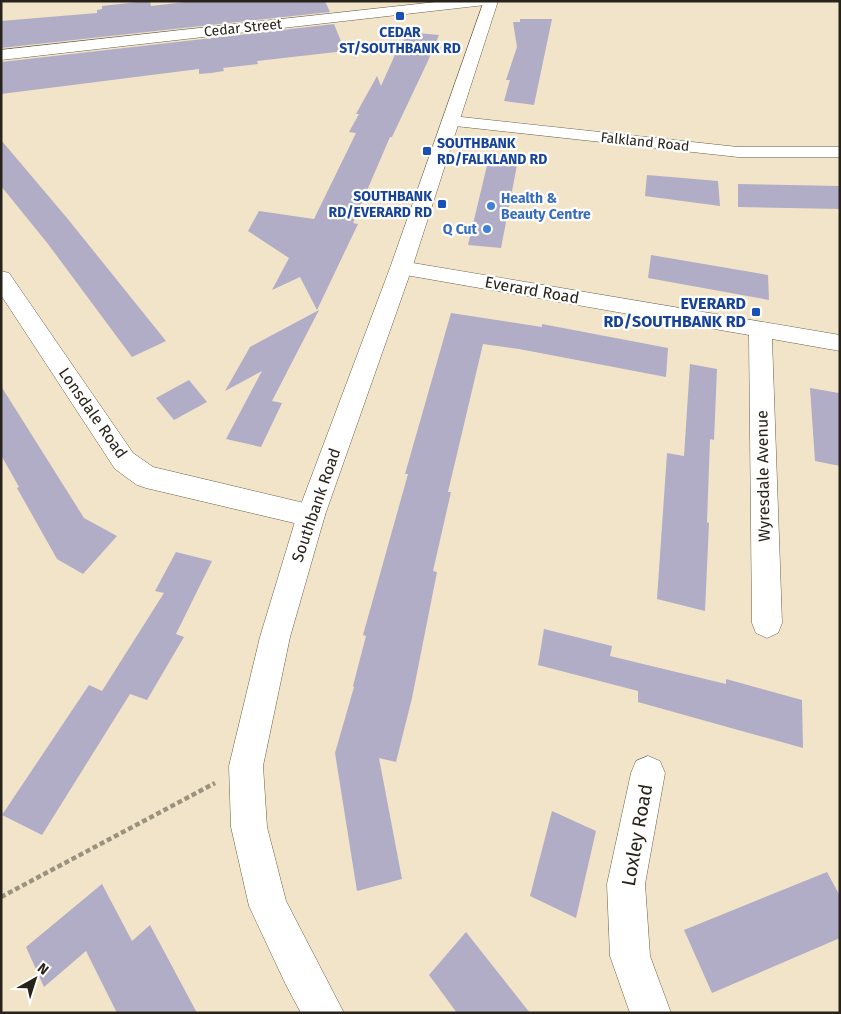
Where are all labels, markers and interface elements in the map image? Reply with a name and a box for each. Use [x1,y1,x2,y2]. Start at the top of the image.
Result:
marker: CEDAR ST/SOUTHBANK RD [394,10,406,22]
street label: Cedar Street [203,15,284,41]
place label: CEDAR ST/SOUTHBANK RD [339,24,461,57]
street label: Falkland Road [600,129,690,155]
place label: SOUTHBANK RD/FALKLAND RD [437,135,547,168]
marker: SOUTHBANK RD/FALKLAND RD [421,145,433,157]
place label: SOUTHBANK RD/EVERARD RD [329,188,433,221]
place label: Health & Beauty Centre [501,190,591,223]
marker: SOUTHBANK RD/EVERARD RD [436,198,448,210]
marker: Health & Beauty Centre [485,200,497,212]
place label: Q Cut [443,221,478,238]
marker: Q Cut [481,223,493,235]
street label: Everard Road [483,272,581,308]
place label: EVERARD RD/SOUTHBANK RD [603,294,746,331]
marker: EVERARD RD/SOUTHBANK RD [750,306,762,318]
street label: Lonsdale Road [55,364,131,462]
street label: Wyresdale Avenue [752,410,774,542]
street label: Southbank Road [288,446,344,564]
street label: Loxley Road [617,782,657,888]
north arrow [10,954,60,1004]
text: N [34,960,52,979]

